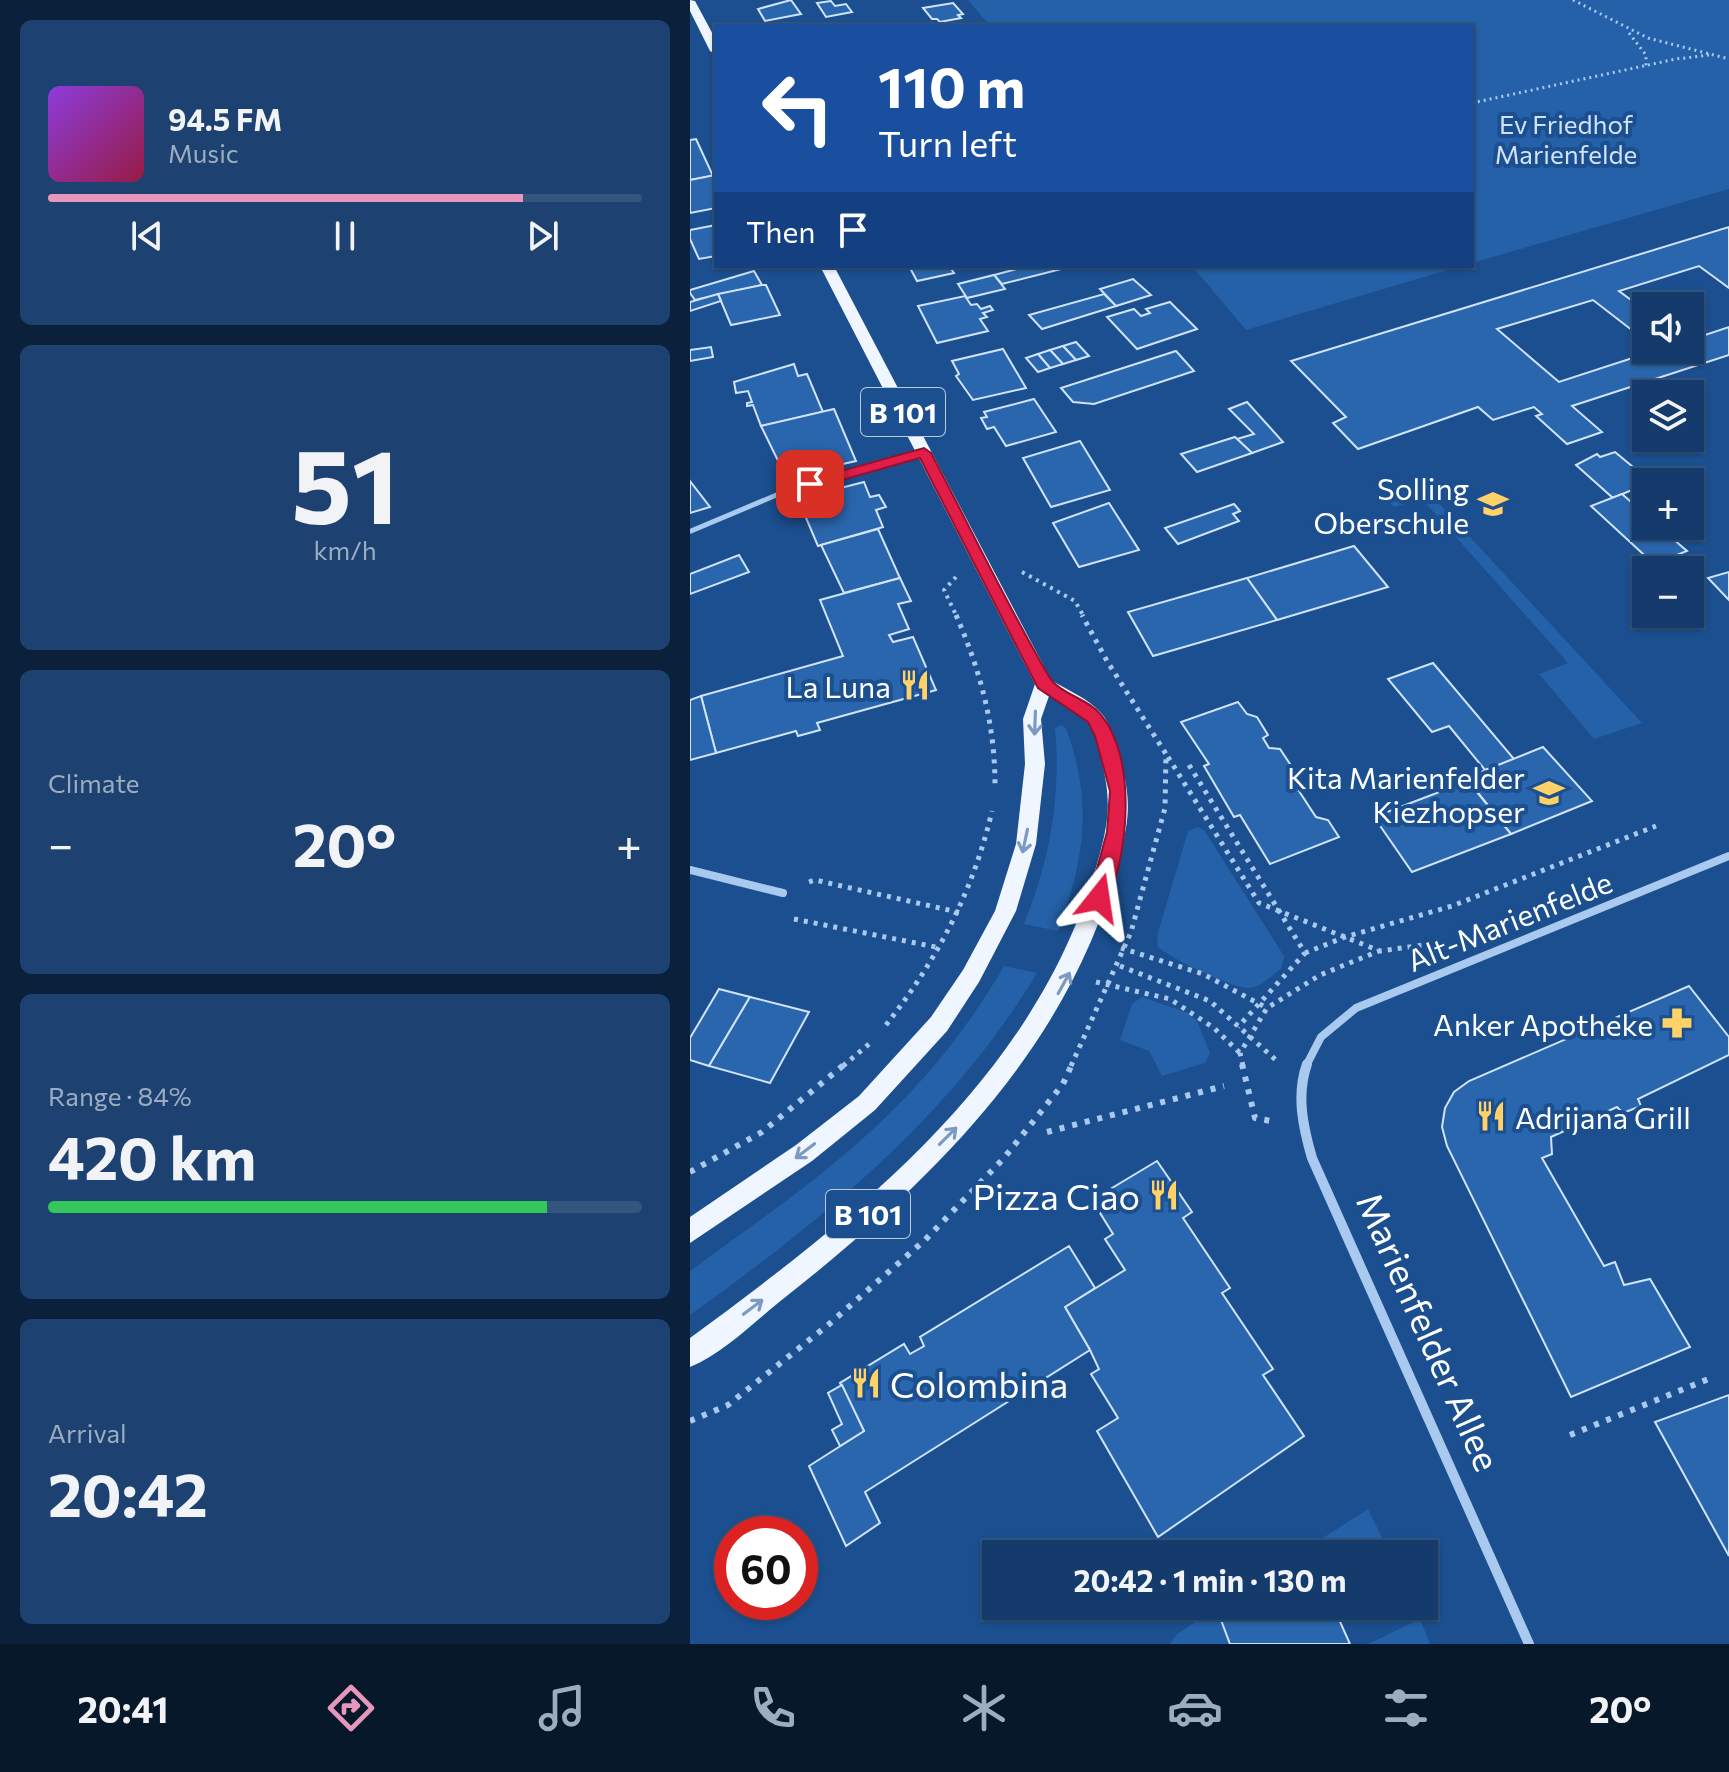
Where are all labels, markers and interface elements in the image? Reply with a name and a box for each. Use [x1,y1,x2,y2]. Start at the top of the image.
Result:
text: 110 m [878,51,1025,120]
icon: left [746,56,850,160]
text: 94.5 FM [168,100,282,137]
park label: Ev Friedhof Marienfelde [1495,108,1637,169]
text: Turn left [878,120,1017,164]
text: Music [168,137,239,168]
icon: arrive [831,208,875,252]
text: Then [746,212,815,249]
icon: previous [125,214,169,258]
icon: pause [323,214,367,258]
icon: next [521,214,565,258]
map controls [1632,292,1704,628]
button: sound [1632,292,1704,364]
button: layers [1632,380,1704,452]
road number: B 101 [861,388,945,436]
text: 51 [291,418,399,545]
pin [776,450,844,518]
icon: arrive [788,462,832,506]
button: + [1632,468,1704,540]
place label: Solling Oberschule [1314,469,1469,540]
school or university icon: Solling Oberschule [1476,487,1510,521]
text: km/h [313,534,377,565]
button: − [1632,556,1704,628]
place label: La Luna [786,667,891,704]
restaurant icon: La Luna [898,668,932,702]
one-way arrow [1027,710,1042,736]
place label: Kita Marienfelder Kiezhopser [1287,758,1525,829]
text: Climate [48,767,140,798]
school or university icon: Kita Marienfelder Kiezhopser [1532,776,1566,810]
text: 20° [293,806,396,879]
text: − [48,816,73,870]
text: + [616,816,642,870]
one-way arrow [1017,828,1032,854]
position arrow [1057,856,1141,940]
street label: Alt-Marienfelde [1401,862,1617,978]
one-way arrow [1056,972,1072,995]
place label: Anker Apotheke [1433,1005,1653,1042]
pharmacy icon: Anker Apotheke [1660,1006,1694,1040]
text: Range · 84% [48,1080,192,1111]
place label: Adrijana Grill [1515,1098,1691,1135]
restaurant icon: Adrijana Grill [1474,1099,1508,1133]
text: 420 km [48,1119,256,1192]
one-way arrow [938,1127,957,1146]
one-way arrow [795,1143,817,1160]
place label: Pizza Ciao [972,1173,1140,1217]
restaurant icon: Pizza Ciao [1147,1178,1181,1212]
street label: Marienfelder Allee [1349,1185,1511,1477]
road number: B 101 [826,1190,910,1238]
one-way arrow [742,1299,763,1316]
place label: Colombina [890,1361,1068,1405]
restaurant icon: Colombina [849,1366,883,1400]
text: Arrival [48,1417,127,1448]
text: 20:42 [48,1456,208,1529]
speed limit sign: 60 [714,1516,818,1620]
text: 20:42 · 1 min · 130 m [1074,1561,1346,1598]
icon: directions [323,1680,379,1736]
icon: music [534,1680,590,1736]
icon: phone [745,1680,801,1736]
icon: climate [956,1680,1012,1736]
icon: car [1167,1680,1223,1736]
icon: filters [1378,1680,1434,1736]
text: 20:41 [77,1686,168,1730]
text: 20° [1589,1686,1651,1730]

